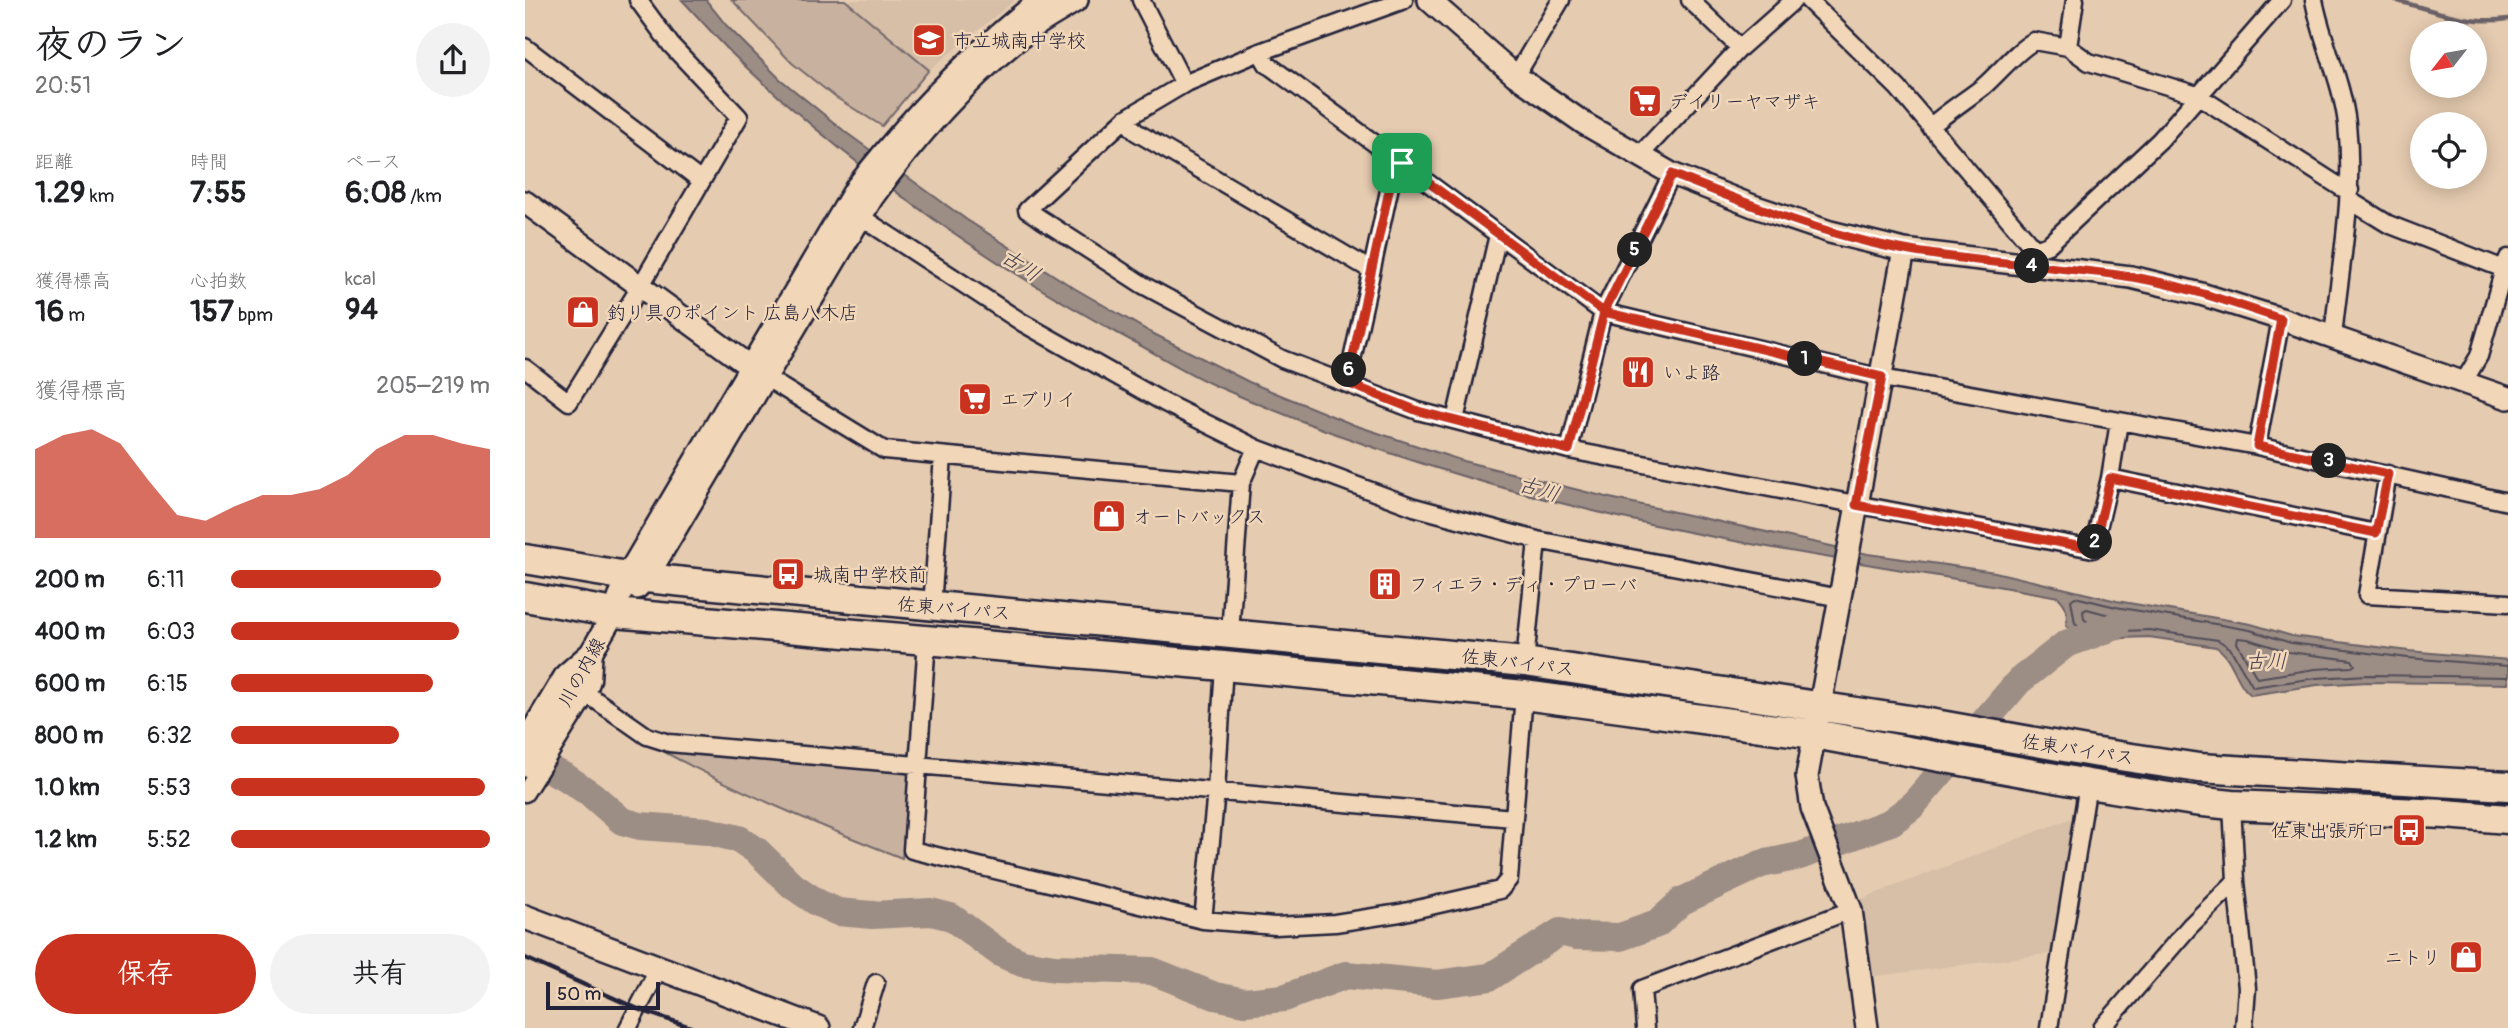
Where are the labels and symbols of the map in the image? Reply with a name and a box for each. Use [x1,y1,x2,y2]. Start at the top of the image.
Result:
school or university icon: 市立城南中学校 [910,21,948,59]
north arrow [2410,21,2487,98]
place label: 市立城南中学校 [953,29,1086,53]
supermarket icon: デイリーヤマザキ [1626,82,1664,120]
place label: デイリーヤマザキ [1669,90,1820,114]
pin [1372,133,1432,193]
pin: 5 [1617,232,1653,268]
water label: 古川 [996,243,1046,288]
pin: 4 [2015,248,2049,284]
shop icon: 釣り具のポイント 広島八木店 [564,293,602,331]
place label: 釣り具のポイント 広島八木店 [607,301,858,325]
pin: 1 [1787,342,1823,376]
pin: 6 [1331,352,1367,388]
restaurant icon: いよ路 [1619,353,1657,391]
place label: いよ路 [1663,361,1720,385]
supermarket icon: エブリイ [956,380,994,418]
place label: エブリイ [1000,388,1076,412]
pin: 3 [2311,444,2347,478]
water label: 古川 [1515,470,1563,509]
shop icon: オートバックス [1090,497,1128,535]
place label: オートバックス [1133,505,1266,529]
pin: 2 [2077,524,2113,560]
bus stop icon: 城南中学校前 [769,555,807,593]
place label: 城南中学校前 [813,563,927,587]
building icon: フィエラ・ディ・プローバ [1366,565,1404,603]
place label: フィエラ・ディ・プローバ [1409,573,1637,597]
street label: 佐東バイパス [896,592,1012,626]
street label: 川の内線 [553,633,611,712]
street label: 佐東バイパス [1460,644,1576,682]
water label: 古川 [2245,648,2287,675]
street label: 佐東バイパス [2020,729,2136,771]
bus stop icon: 佐東出張所口 [2390,811,2428,849]
place label: 佐東出張所口 [2271,819,2385,843]
shop icon: ニトリ [2447,938,2485,976]
place label: ニトリ [2384,946,2441,970]
scale bar [546,979,660,1011]

